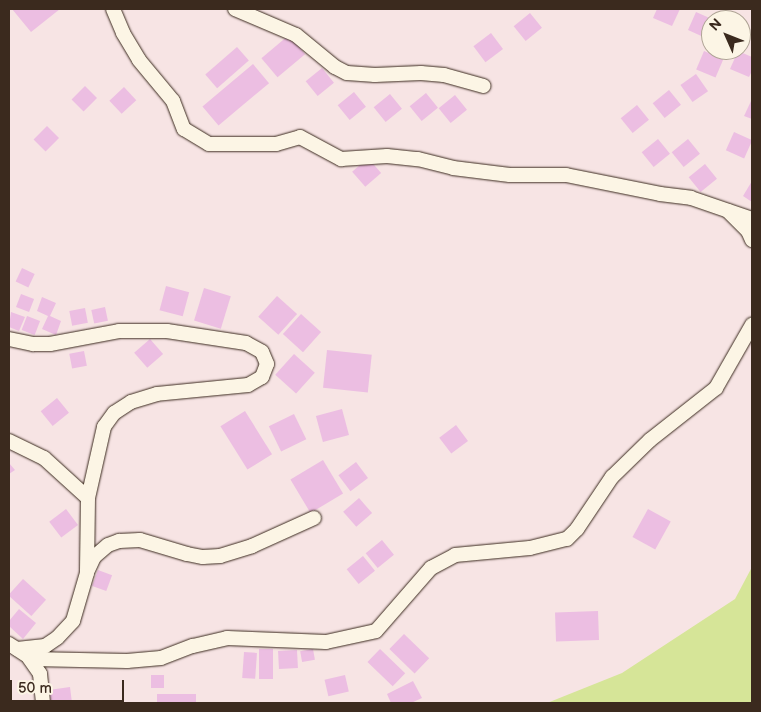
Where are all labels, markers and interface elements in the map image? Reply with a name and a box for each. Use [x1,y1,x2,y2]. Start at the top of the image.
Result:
north arrow [701,10,751,60]
text: N [706,15,725,35]
scale bar [12,670,126,702]
text: 50 m [18,679,52,698]

